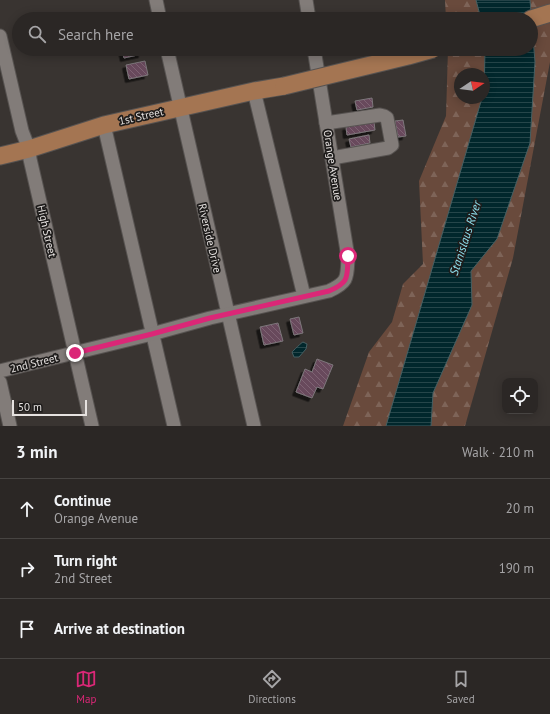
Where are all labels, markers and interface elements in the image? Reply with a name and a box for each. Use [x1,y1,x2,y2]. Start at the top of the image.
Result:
search box [12,12,538,56]
icon: search [26,23,48,45]
text: Search here [58,25,134,44]
north arrow [454,68,490,104]
street label: 1st Street [117,104,165,128]
street label: Orange Avenue [321,129,346,202]
water label: Stanislaus River [446,198,484,277]
street label: Riverside Drive [195,202,225,274]
street label: High Street [34,203,60,259]
route start [339,247,357,265]
route end [66,344,84,362]
street label: 2nd Street [9,350,60,376]
map controls [502,378,538,414]
button: locate [502,378,538,414]
scale bar [12,398,87,417]
text: 50 m [18,400,42,414]
text: 3 min [16,441,57,463]
text: Walk · 210 m [462,444,534,461]
text: Continue [54,491,111,510]
icon: ahead [16,498,38,520]
text: 20 m [506,500,534,517]
text: Orange Avenue [54,510,138,527]
text: Turn right [54,551,117,570]
icon: right [16,558,38,580]
text: 190 m [499,560,534,577]
text: 2nd Street [54,570,112,587]
icon: arrive [16,618,38,640]
text: Arrive at destination [54,619,185,638]
tab: Map [75,668,97,706]
tab: Directions [248,668,296,706]
tab: Saved [447,668,475,706]

